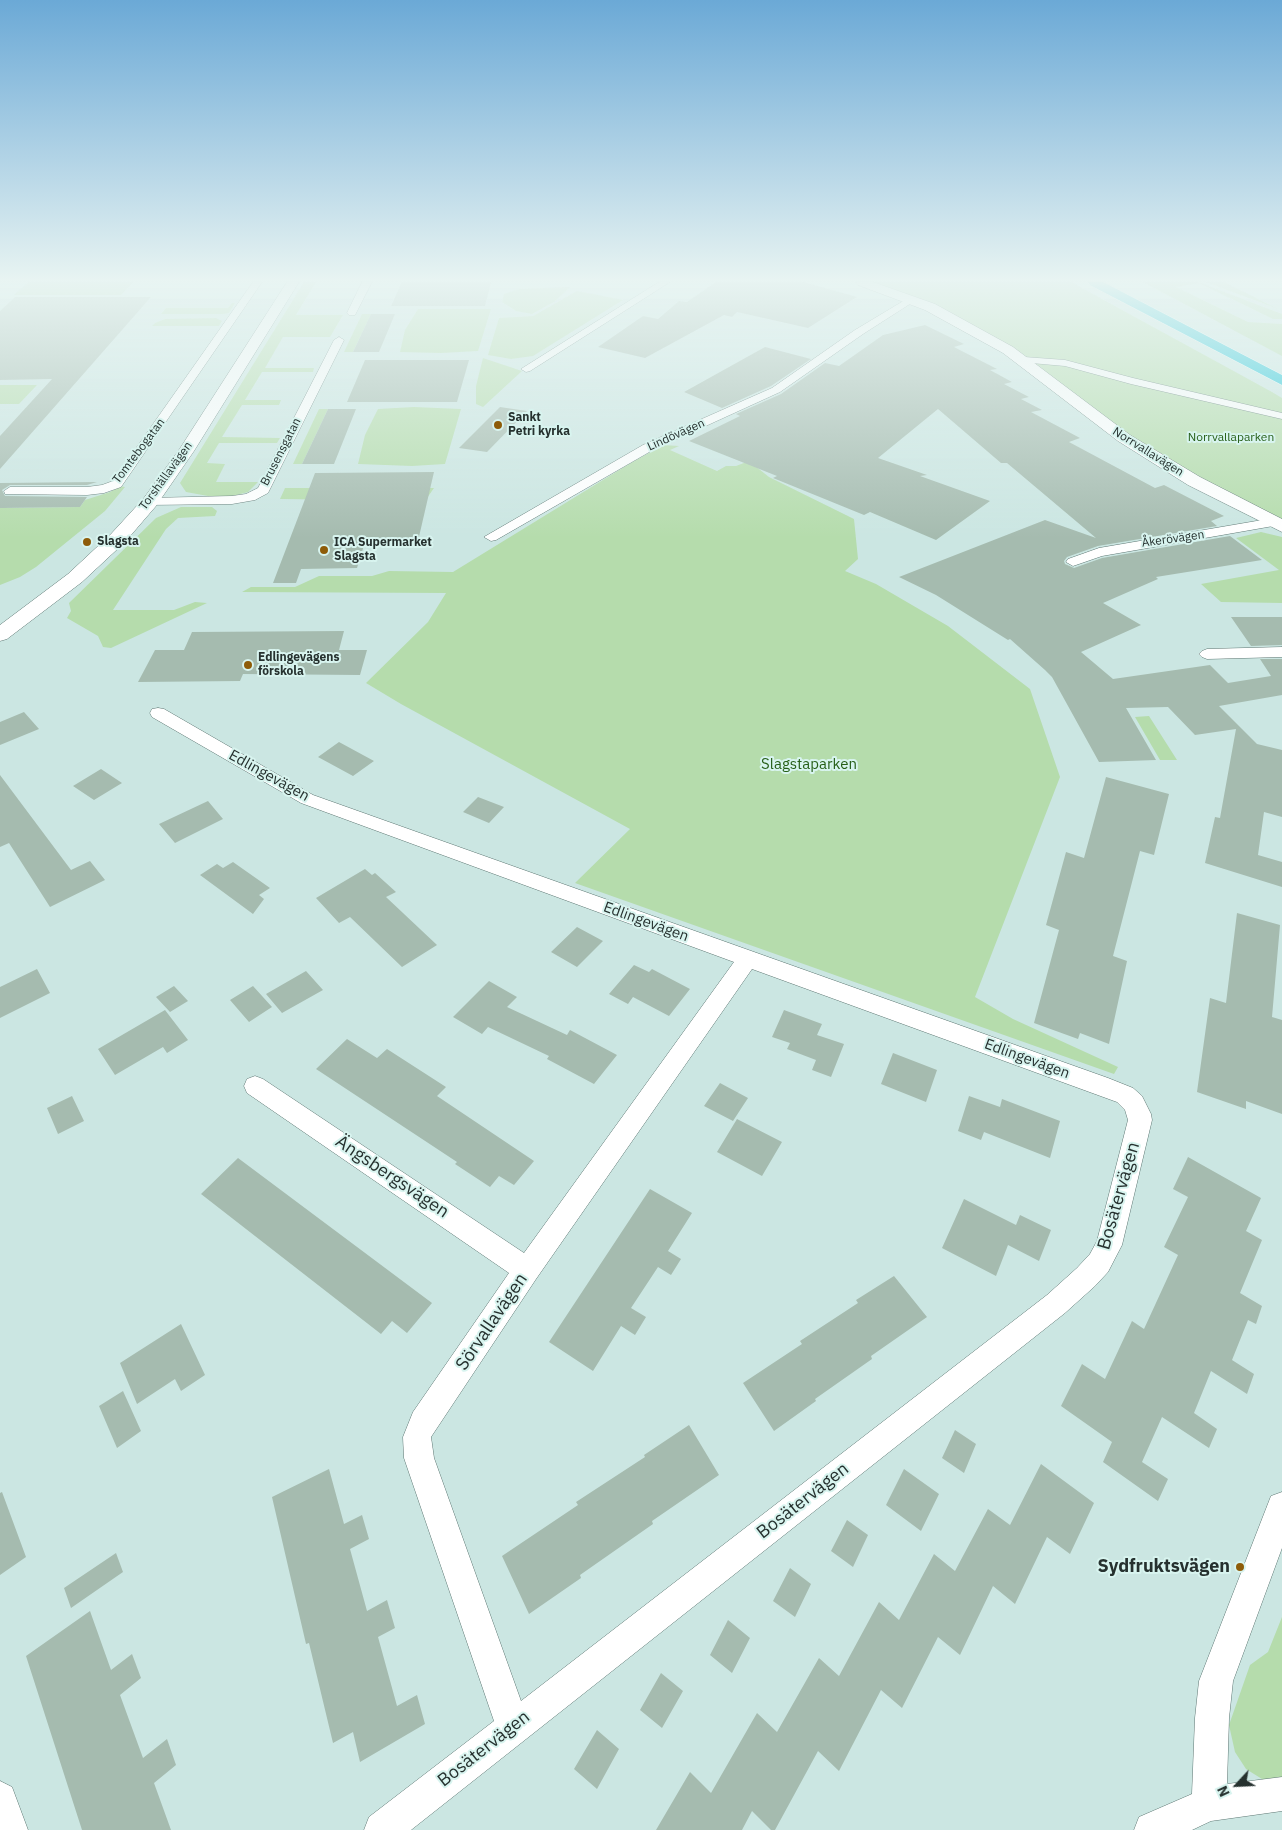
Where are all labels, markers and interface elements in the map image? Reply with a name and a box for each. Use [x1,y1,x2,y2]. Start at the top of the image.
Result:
place label: Sankt Petri kyrka [508,411,570,439]
street label: Tomtebogatan [110,416,168,486]
street label: Brusensgatan [258,416,304,488]
street label: Lindövägen [645,416,707,454]
marker: Sankt Petri kyrka [492,419,504,431]
street label: Norrvallavägen [1110,424,1186,480]
park label: Norrvallaparken [1188,431,1274,445]
street label: Torshällavägen [136,439,196,513]
street label: Åkerövägen [1141,527,1205,551]
place label: Slagsta [97,535,139,549]
marker: Slagsta [81,536,93,548]
place label: ICA Supermarket Slagsta [334,536,432,564]
marker: ICA Supermarket Slagsta [318,544,330,556]
place label: Edlingevägens förskola [258,651,340,679]
marker: Edlingevägens förskola [242,659,254,671]
street label: Edlingevägen [226,746,312,806]
park label: Slagstaparken [761,756,857,774]
street label: Edlingevägen [601,898,691,946]
street label: Edlingevägen [982,1035,1072,1083]
street label: Ängsbergsvägen [331,1131,453,1223]
street label: Bosätervägen [1093,1140,1145,1252]
street label: Sörvallavägen [452,1269,532,1375]
street label: Bosätervägen [753,1458,853,1544]
place label: Sydfruktsvägen [1097,1556,1230,1578]
marker: Sydfruktsvägen [1234,1561,1246,1573]
street label: Bosätervägen [434,1706,534,1792]
north arrow [1212,1760,1262,1810]
text: N [1213,1783,1234,1800]

